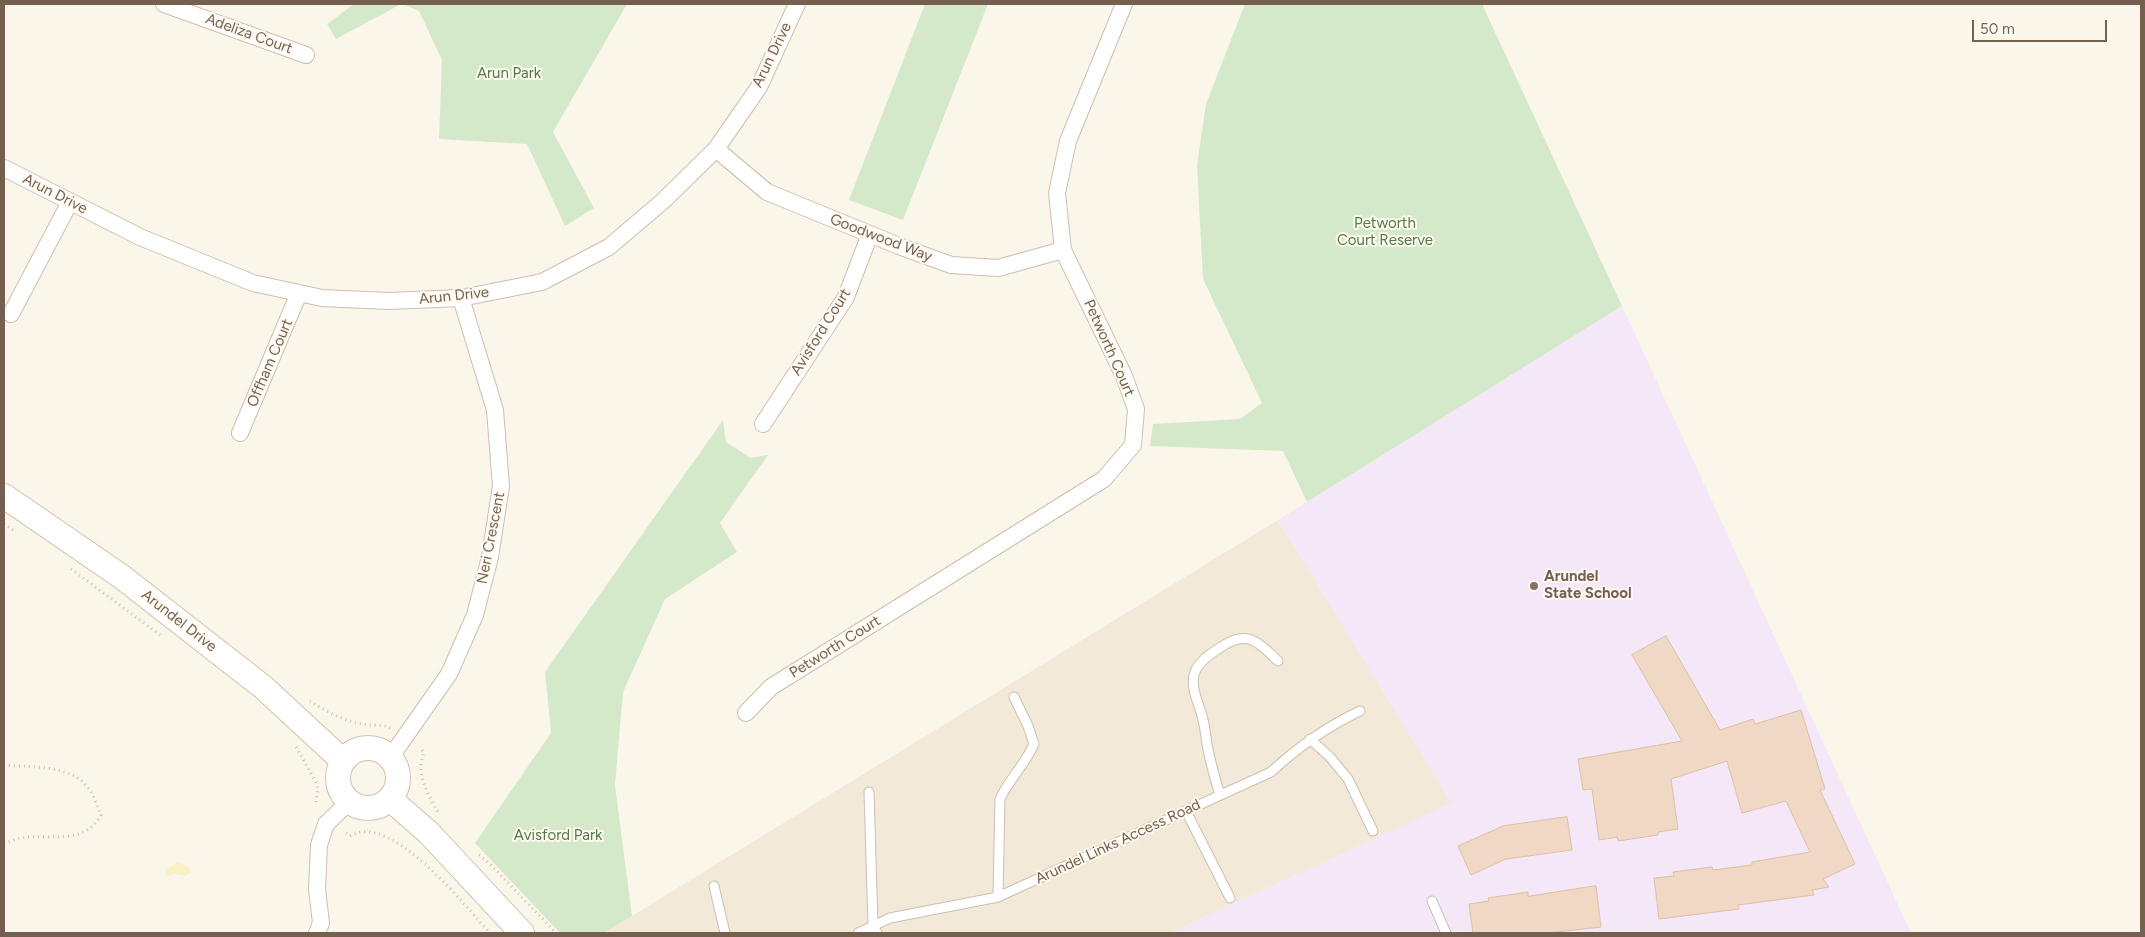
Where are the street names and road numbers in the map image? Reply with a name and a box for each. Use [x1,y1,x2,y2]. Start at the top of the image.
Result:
street label: Adeliza Court [203,10,295,58]
street label: Arun Drive [748,19,796,91]
street label: Arun Drive [20,170,90,218]
street label: Goodwood Way [827,210,935,266]
street label: Arun Drive [418,283,490,309]
street label: Avisford Court [787,285,855,379]
street label: Petworth Court [1080,297,1138,399]
street label: Offham Court [243,316,297,410]
street label: Neri Crescent [473,490,509,586]
street label: Arundel Drive [138,586,220,656]
street label: Petworth Court [786,612,884,682]
street label: Arundel Links Access Road [1033,796,1203,888]

